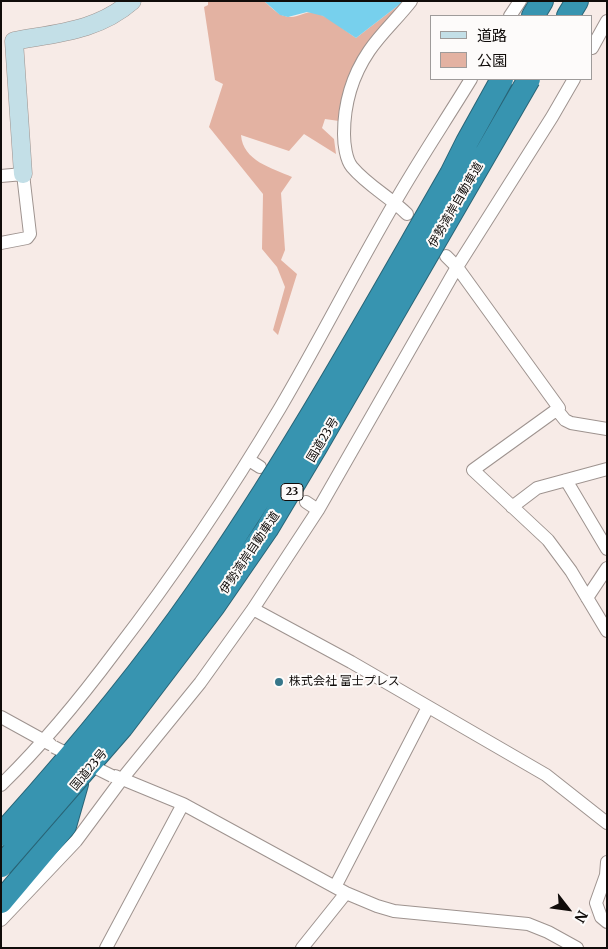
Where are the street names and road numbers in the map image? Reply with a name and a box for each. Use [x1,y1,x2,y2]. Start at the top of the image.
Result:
street label: 伊勢湾岸自動車道 [426,160,486,250]
street label: 国道23号 [304,415,342,465]
road number: 23 [281,484,303,501]
street label: 伊勢湾岸自動車道 [217,509,283,597]
street label: 国道23号 [68,746,110,794]

